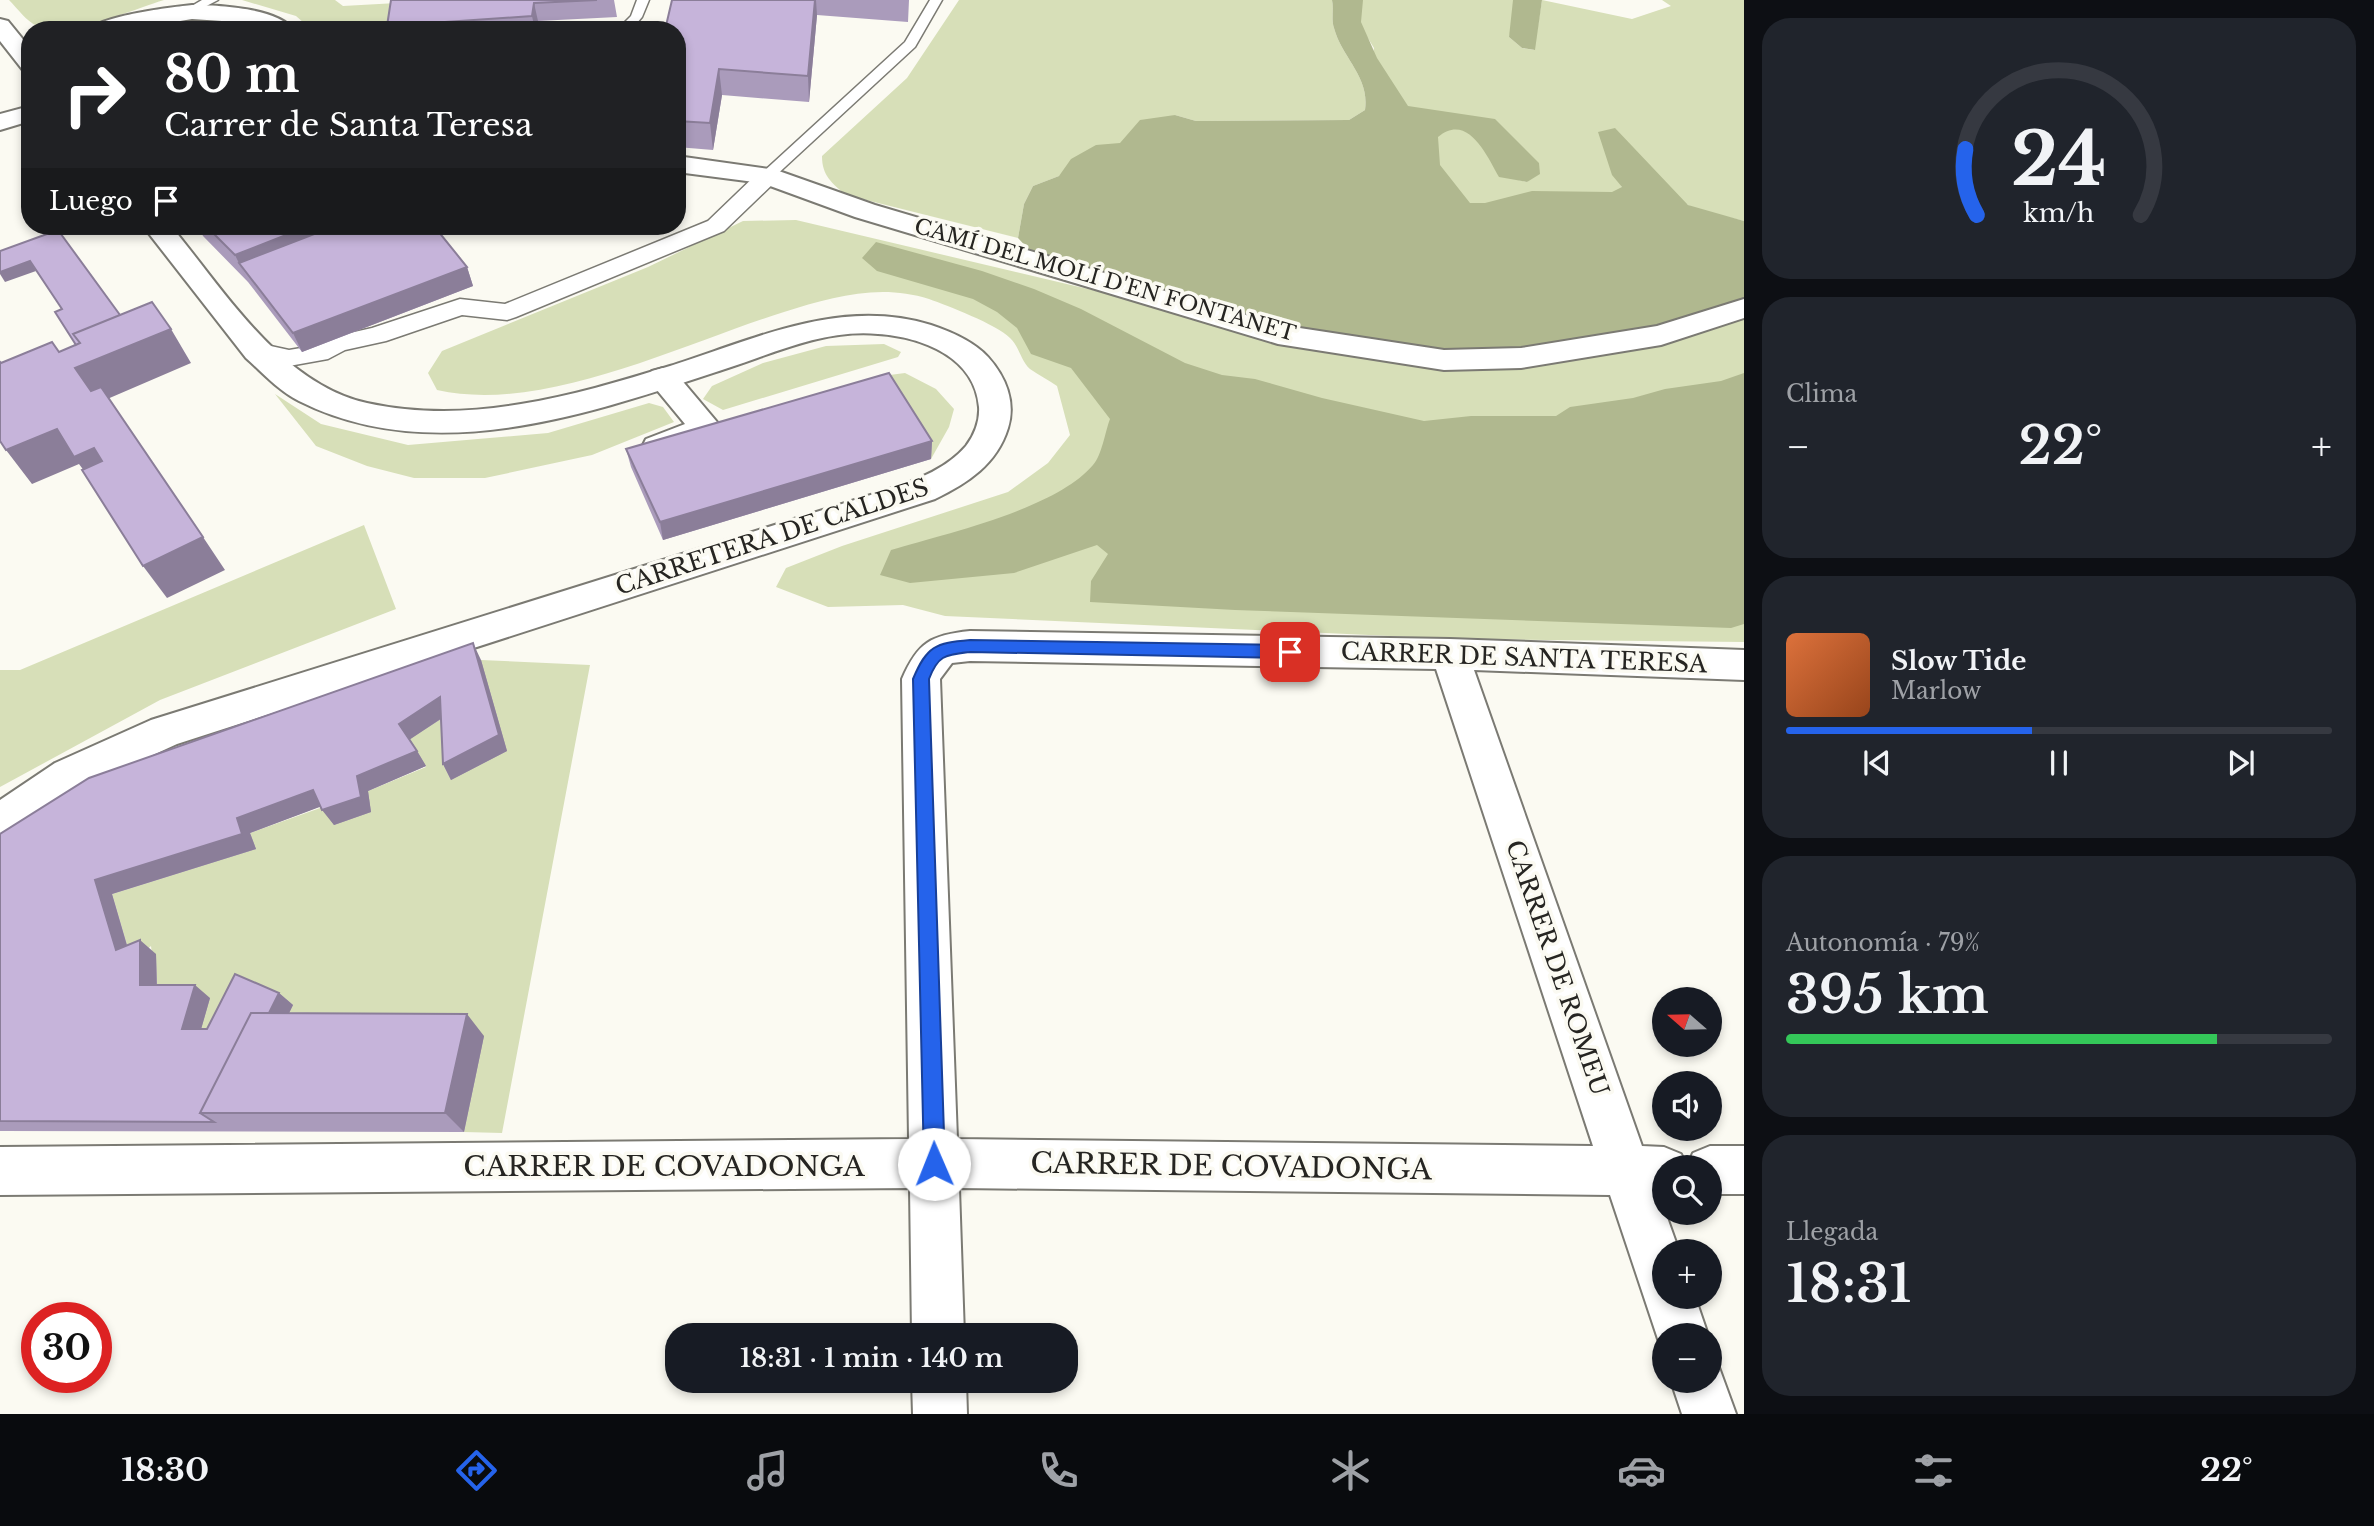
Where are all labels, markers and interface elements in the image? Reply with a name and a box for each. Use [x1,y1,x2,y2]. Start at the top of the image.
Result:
text: 80 m [164,44,299,105]
icon: right [49,49,140,140]
text: Carrer de Santa Teresa [164,105,533,145]
text: 24 [2011,114,2107,205]
icon: arrive [147,182,185,220]
text: Luego [49,185,133,217]
text: km/h [2024,197,2094,228]
street label: CAMÍ DEL MOLÍ D'EN FONTANET [911,213,1299,347]
text: Clima [1786,380,1857,408]
text: 22° [2019,414,2103,478]
text: − [1786,423,1810,470]
text: + [2311,423,2332,470]
street label: CARRETERA DE CALDES [612,472,932,601]
pin [1260,622,1320,682]
icon: arrive [1271,633,1309,671]
street label: CARRER DE SANTA TERESA [1340,637,1708,678]
text: Slow Tide [1891,645,2027,677]
text: Marlow [1891,677,1981,705]
icon: previous [1858,744,1896,782]
icon: pause [2040,744,2078,782]
icon: next [2222,744,2260,782]
street label: CARRER DE ROMEU [1500,836,1615,1099]
text: Autonomía · 79% [1786,929,1980,957]
text: 395 km [1786,963,1989,1027]
north arrow [1652,987,1722,1057]
map controls [1652,987,1722,1393]
button: sound [1652,1071,1722,1141]
position arrow [897,1127,971,1201]
street label: CARRER DE COVADONGA [1030,1145,1432,1188]
street label: CARRER DE COVADONGA [463,1149,865,1184]
button: search [1652,1155,1722,1225]
text: Llegada [1786,1218,1878,1246]
button: + [1652,1239,1722,1309]
text: 18:31 [1786,1252,1912,1316]
speed limit sign: 30 [21,1302,112,1393]
button: − [1652,1323,1722,1393]
text: 18:31 · 1 min · 140 m [740,1342,1003,1374]
icon: directions [452,1446,501,1495]
icon: music [743,1446,792,1495]
icon: phone [1034,1446,1083,1495]
icon: climate [1326,1446,1375,1495]
icon: car [1617,1446,1666,1495]
icon: filters [1909,1446,1958,1495]
text: 18:30 [121,1450,209,1490]
text: 22° [2200,1450,2253,1490]

